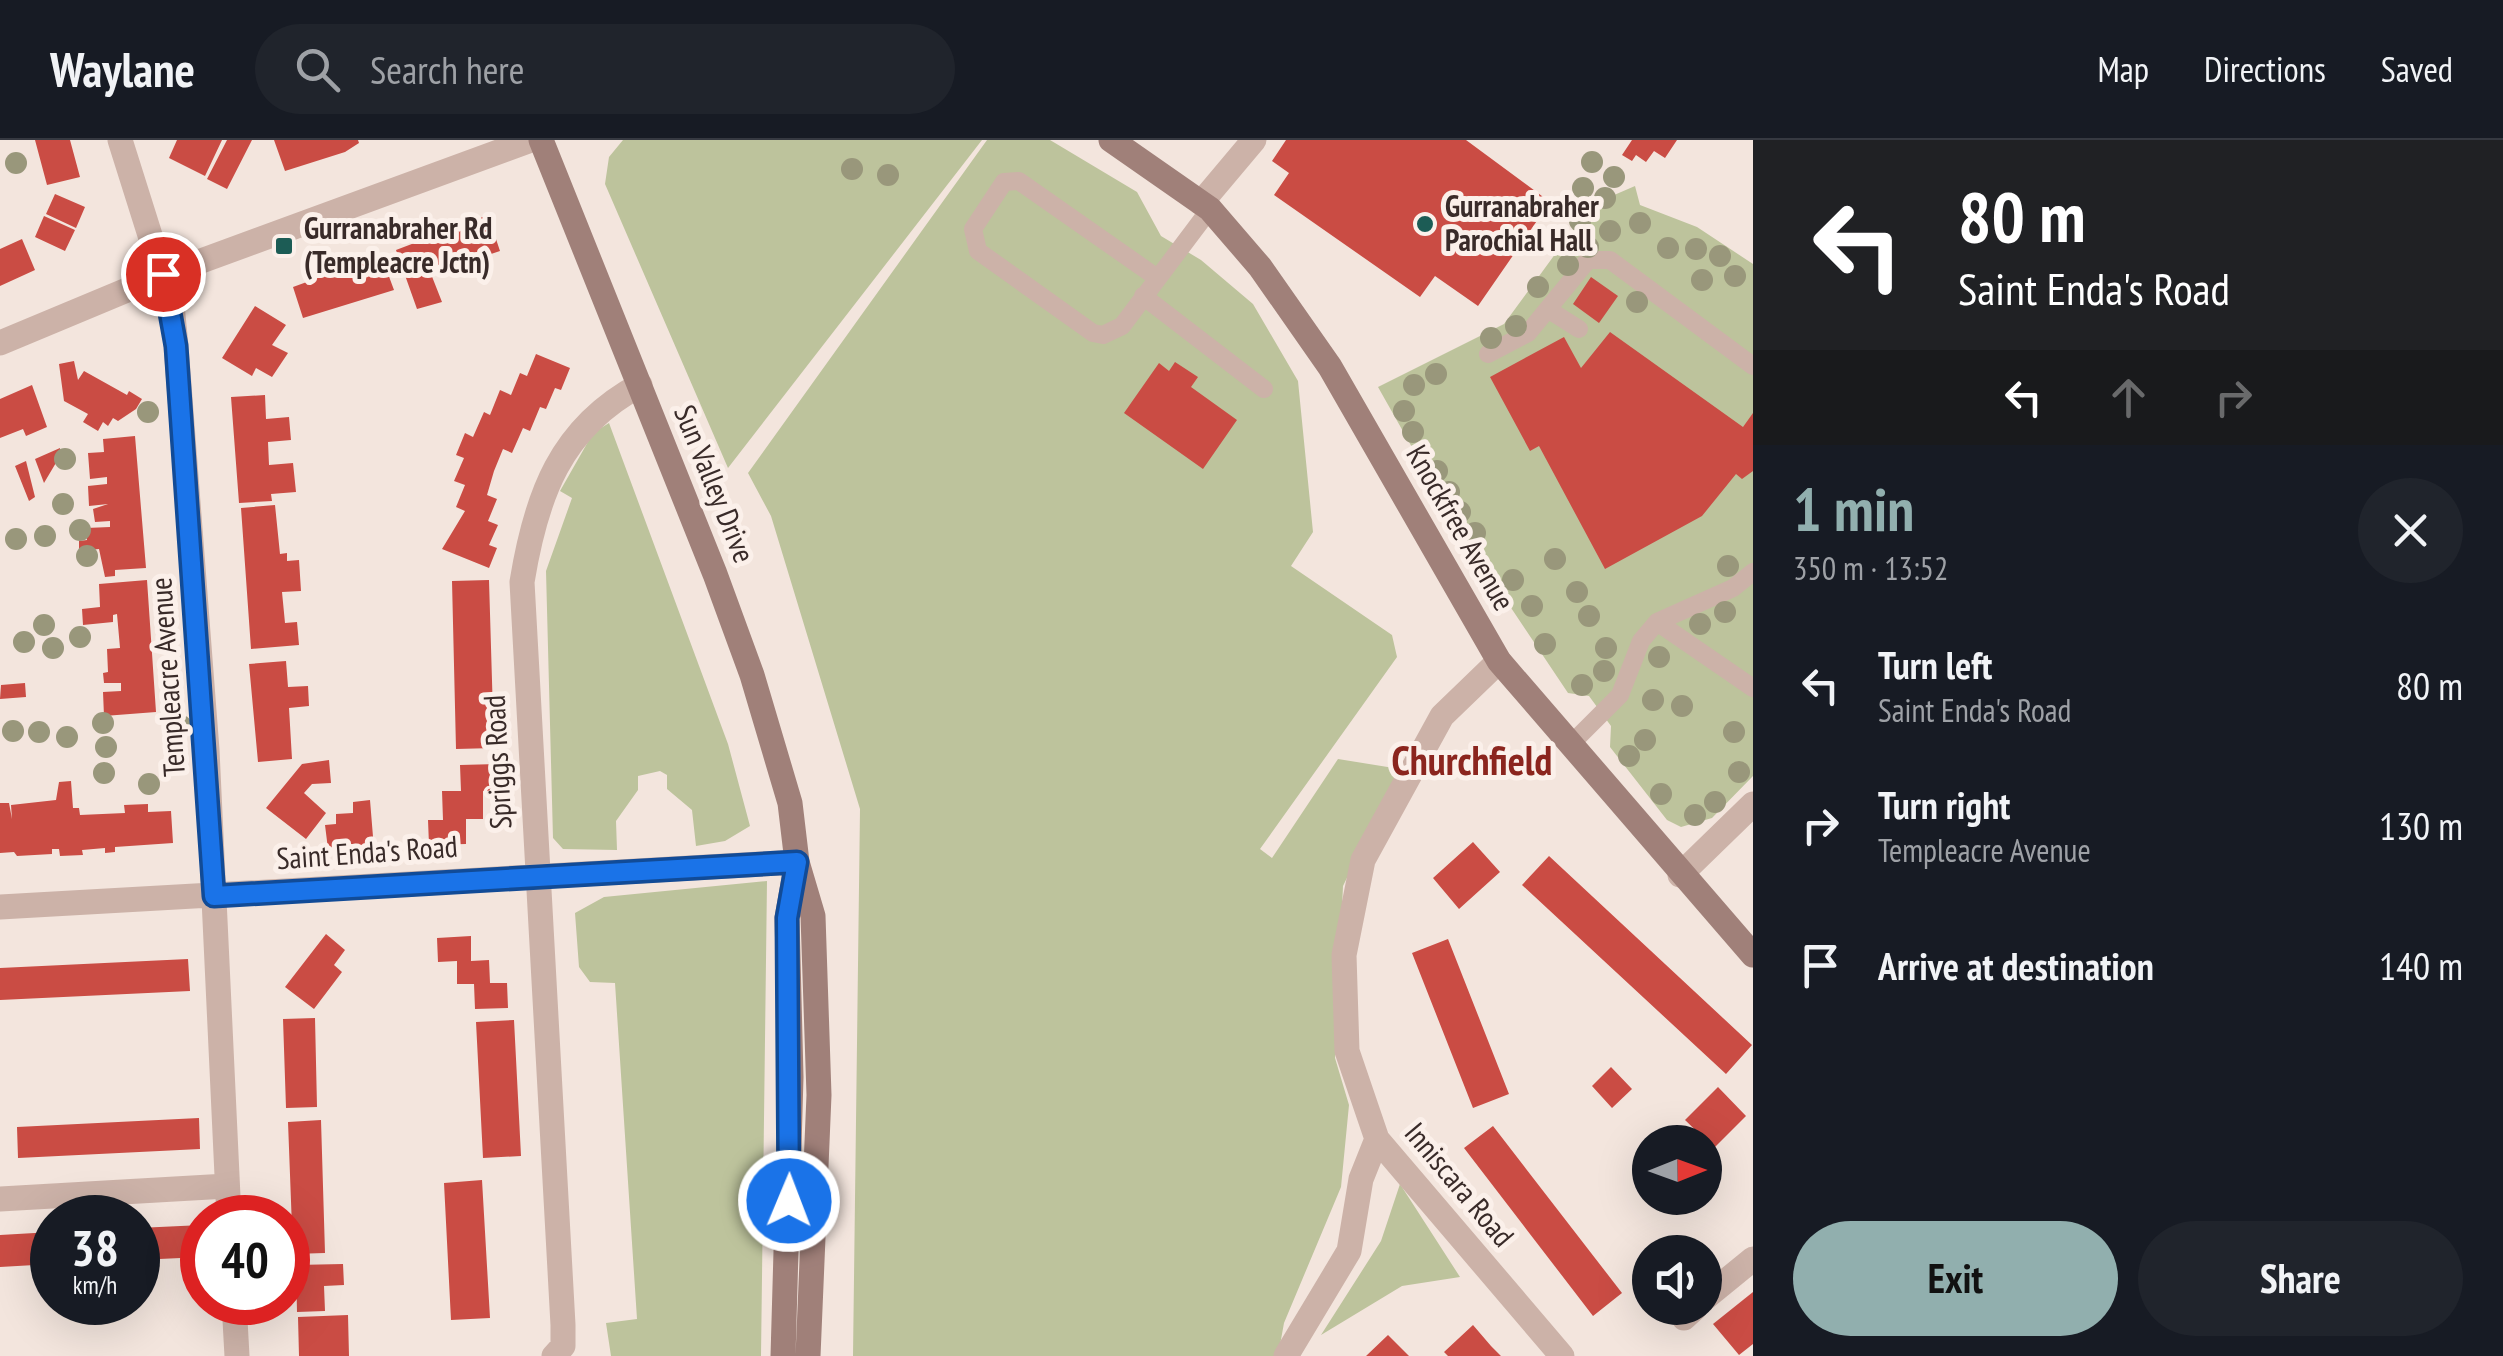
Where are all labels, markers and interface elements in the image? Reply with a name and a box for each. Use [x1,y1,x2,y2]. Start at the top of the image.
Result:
search box [255,24,955,114]
text: Waylane [50,38,195,100]
icon: search [290,42,345,97]
text: Search here [370,45,524,94]
text: Map [2098,46,2149,92]
text: Directions [2204,46,2326,92]
text: Saved [2381,46,2453,92]
text: 80 m [1958,171,2086,261]
icon: left [1793,180,1923,310]
place label: Gurranabraher Parochial Hall [1445,186,1599,259]
place label: Gurranabraher Rd (Templeacre Jctn) [304,208,492,281]
marker: Gurranabraher Parochial Hall [1414,213,1436,235]
pin [121,232,206,317]
marker: Gurranabraher Rd (Templeacre Jctn) [273,235,295,257]
icon: arrive [136,247,191,302]
text: Saint Enda's Road [1958,259,2230,317]
icon: left [1996,370,2051,425]
icon: ahead [2101,370,2156,425]
icon: right [2206,370,2261,425]
street label: Sun Valley Drive [666,399,765,568]
street label: Knockfree Avenue [1398,438,1524,617]
text: 1 min [1793,470,1914,548]
button: close [2358,478,2463,583]
text: 350 m · 13:52 [1793,547,1948,589]
street label: Templeacre Avenue [140,576,193,778]
text: Turn left [1878,640,1992,689]
icon: left [1793,658,1848,713]
text: 80 m [2396,661,2463,710]
text: Saint Enda's Road [1878,689,2071,731]
street label: Spriggs Road [474,694,519,830]
district label: Churchfield [1392,734,1552,786]
text: Turn right [1878,780,2010,829]
icon: right [1793,798,1848,853]
text: 130 m [2379,801,2463,850]
street label: Saint Enda's Road [275,826,459,877]
text: Templeacre Avenue [1878,829,2091,871]
icon: arrive [1793,938,1848,993]
text: Arrive at destination [1878,941,2154,990]
text: 140 m [2379,941,2463,990]
street label: Inniscara Road [1397,1114,1523,1254]
north arrow [1632,1125,1722,1215]
map controls [1632,1125,1722,1325]
position arrow [737,1149,841,1253]
speed limit sign: 40 [180,1195,310,1325]
text: 38 [71,1215,119,1280]
button: Exit [1793,1221,2118,1336]
button: Share [2138,1221,2463,1336]
button: sound [1632,1235,1722,1325]
text: km/h [73,1269,117,1301]

